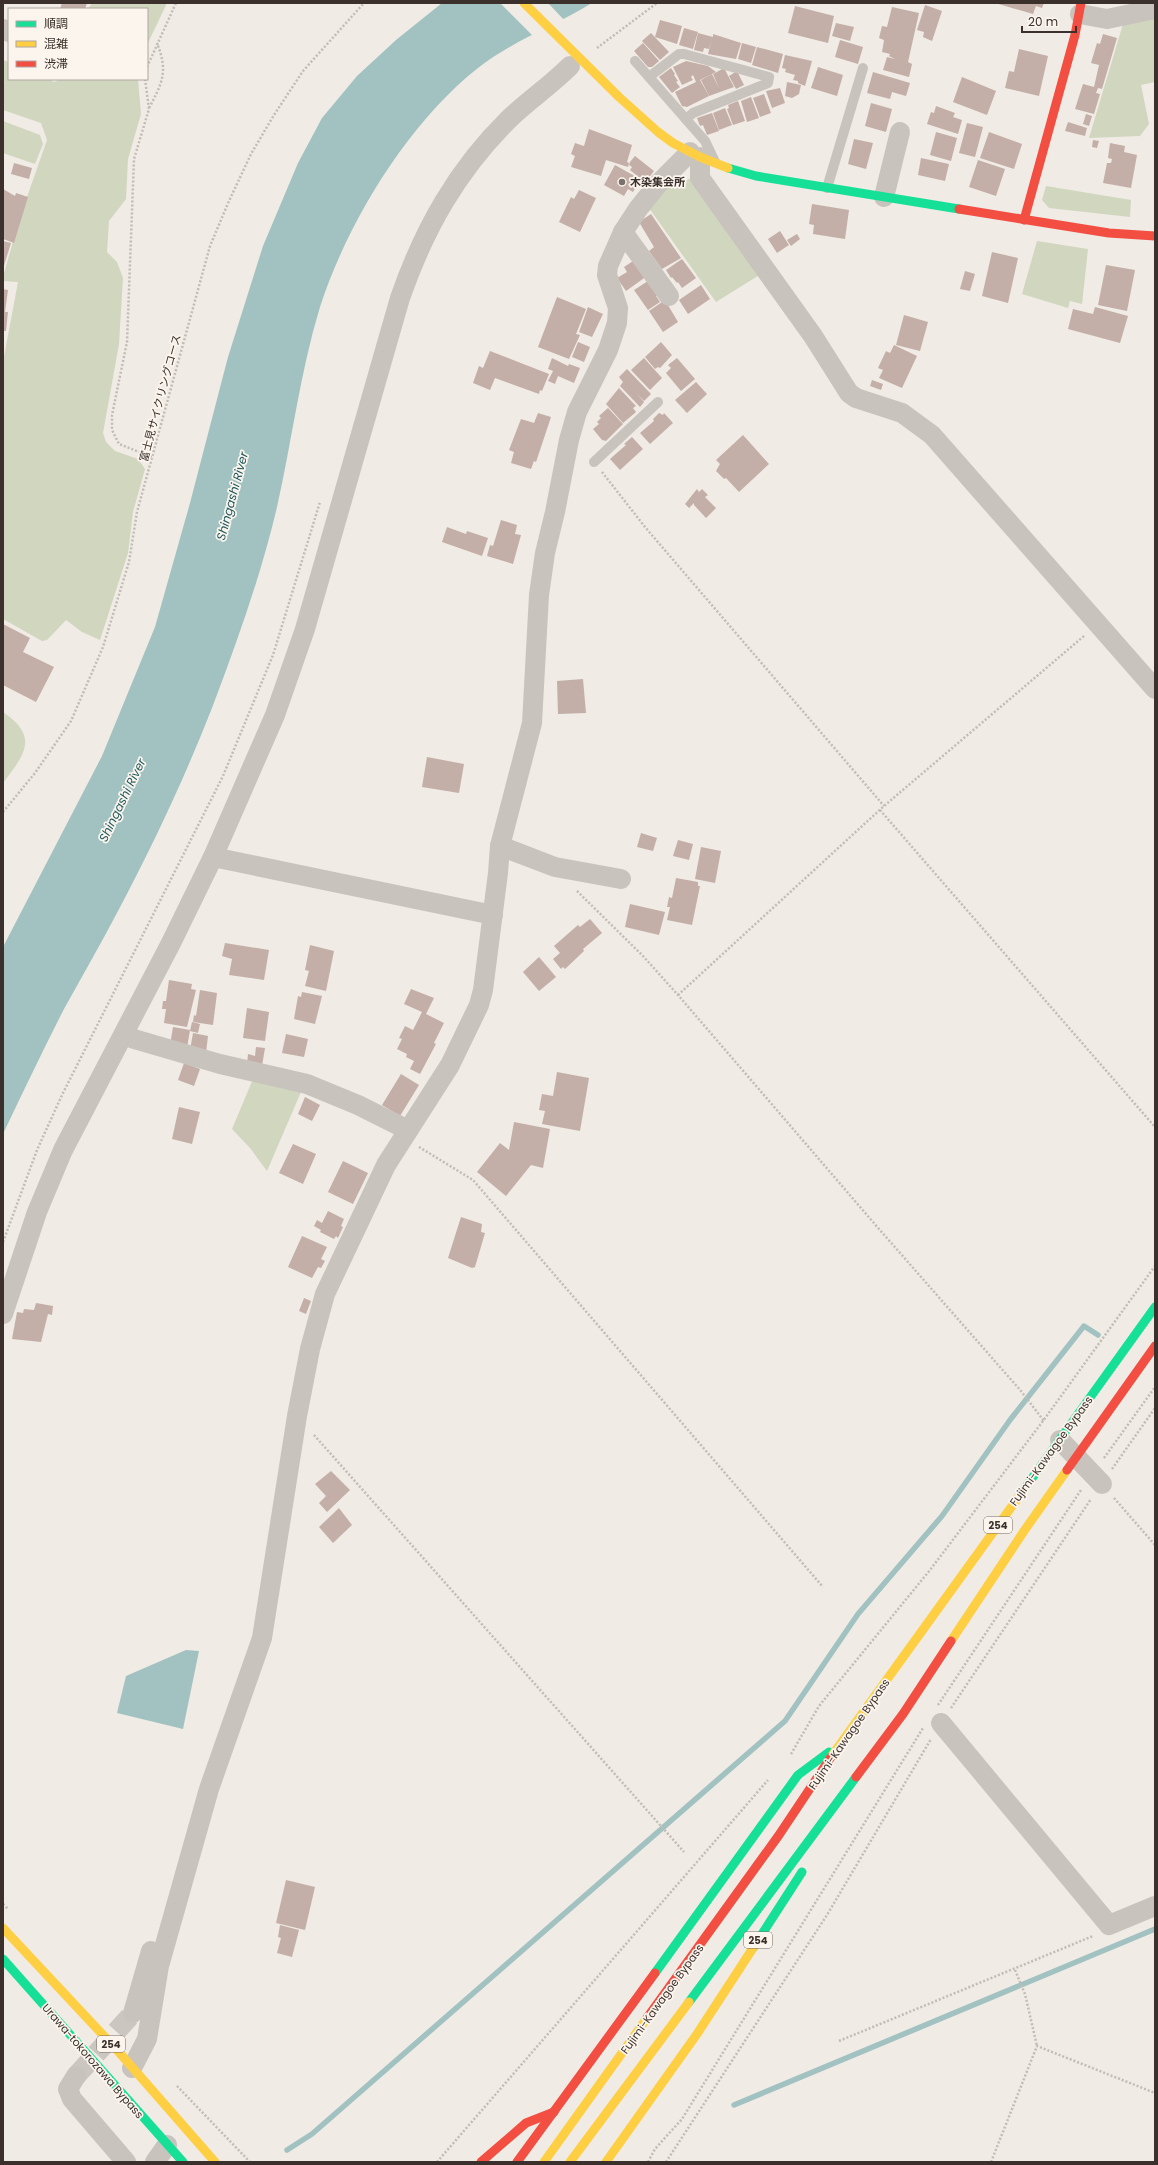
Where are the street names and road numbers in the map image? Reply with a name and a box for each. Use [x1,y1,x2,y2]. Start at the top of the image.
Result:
street label: 富士見サイクリングコース [135,333,185,463]
street label: Fujimi-Kawagoe Bypass [1006,1393,1096,1509]
road number: 254 [984,1517,1012,1533]
street label: Fujimi-Kawagoe Bypass [805,1675,894,1793]
road number: 254 [744,1932,772,1948]
street label: Fujimi-Kawagoe Bypass [617,1941,707,2057]
street label: Urawa-tokorozawa Bypass [39,2000,148,2122]
road number: 254 [97,2036,125,2052]

